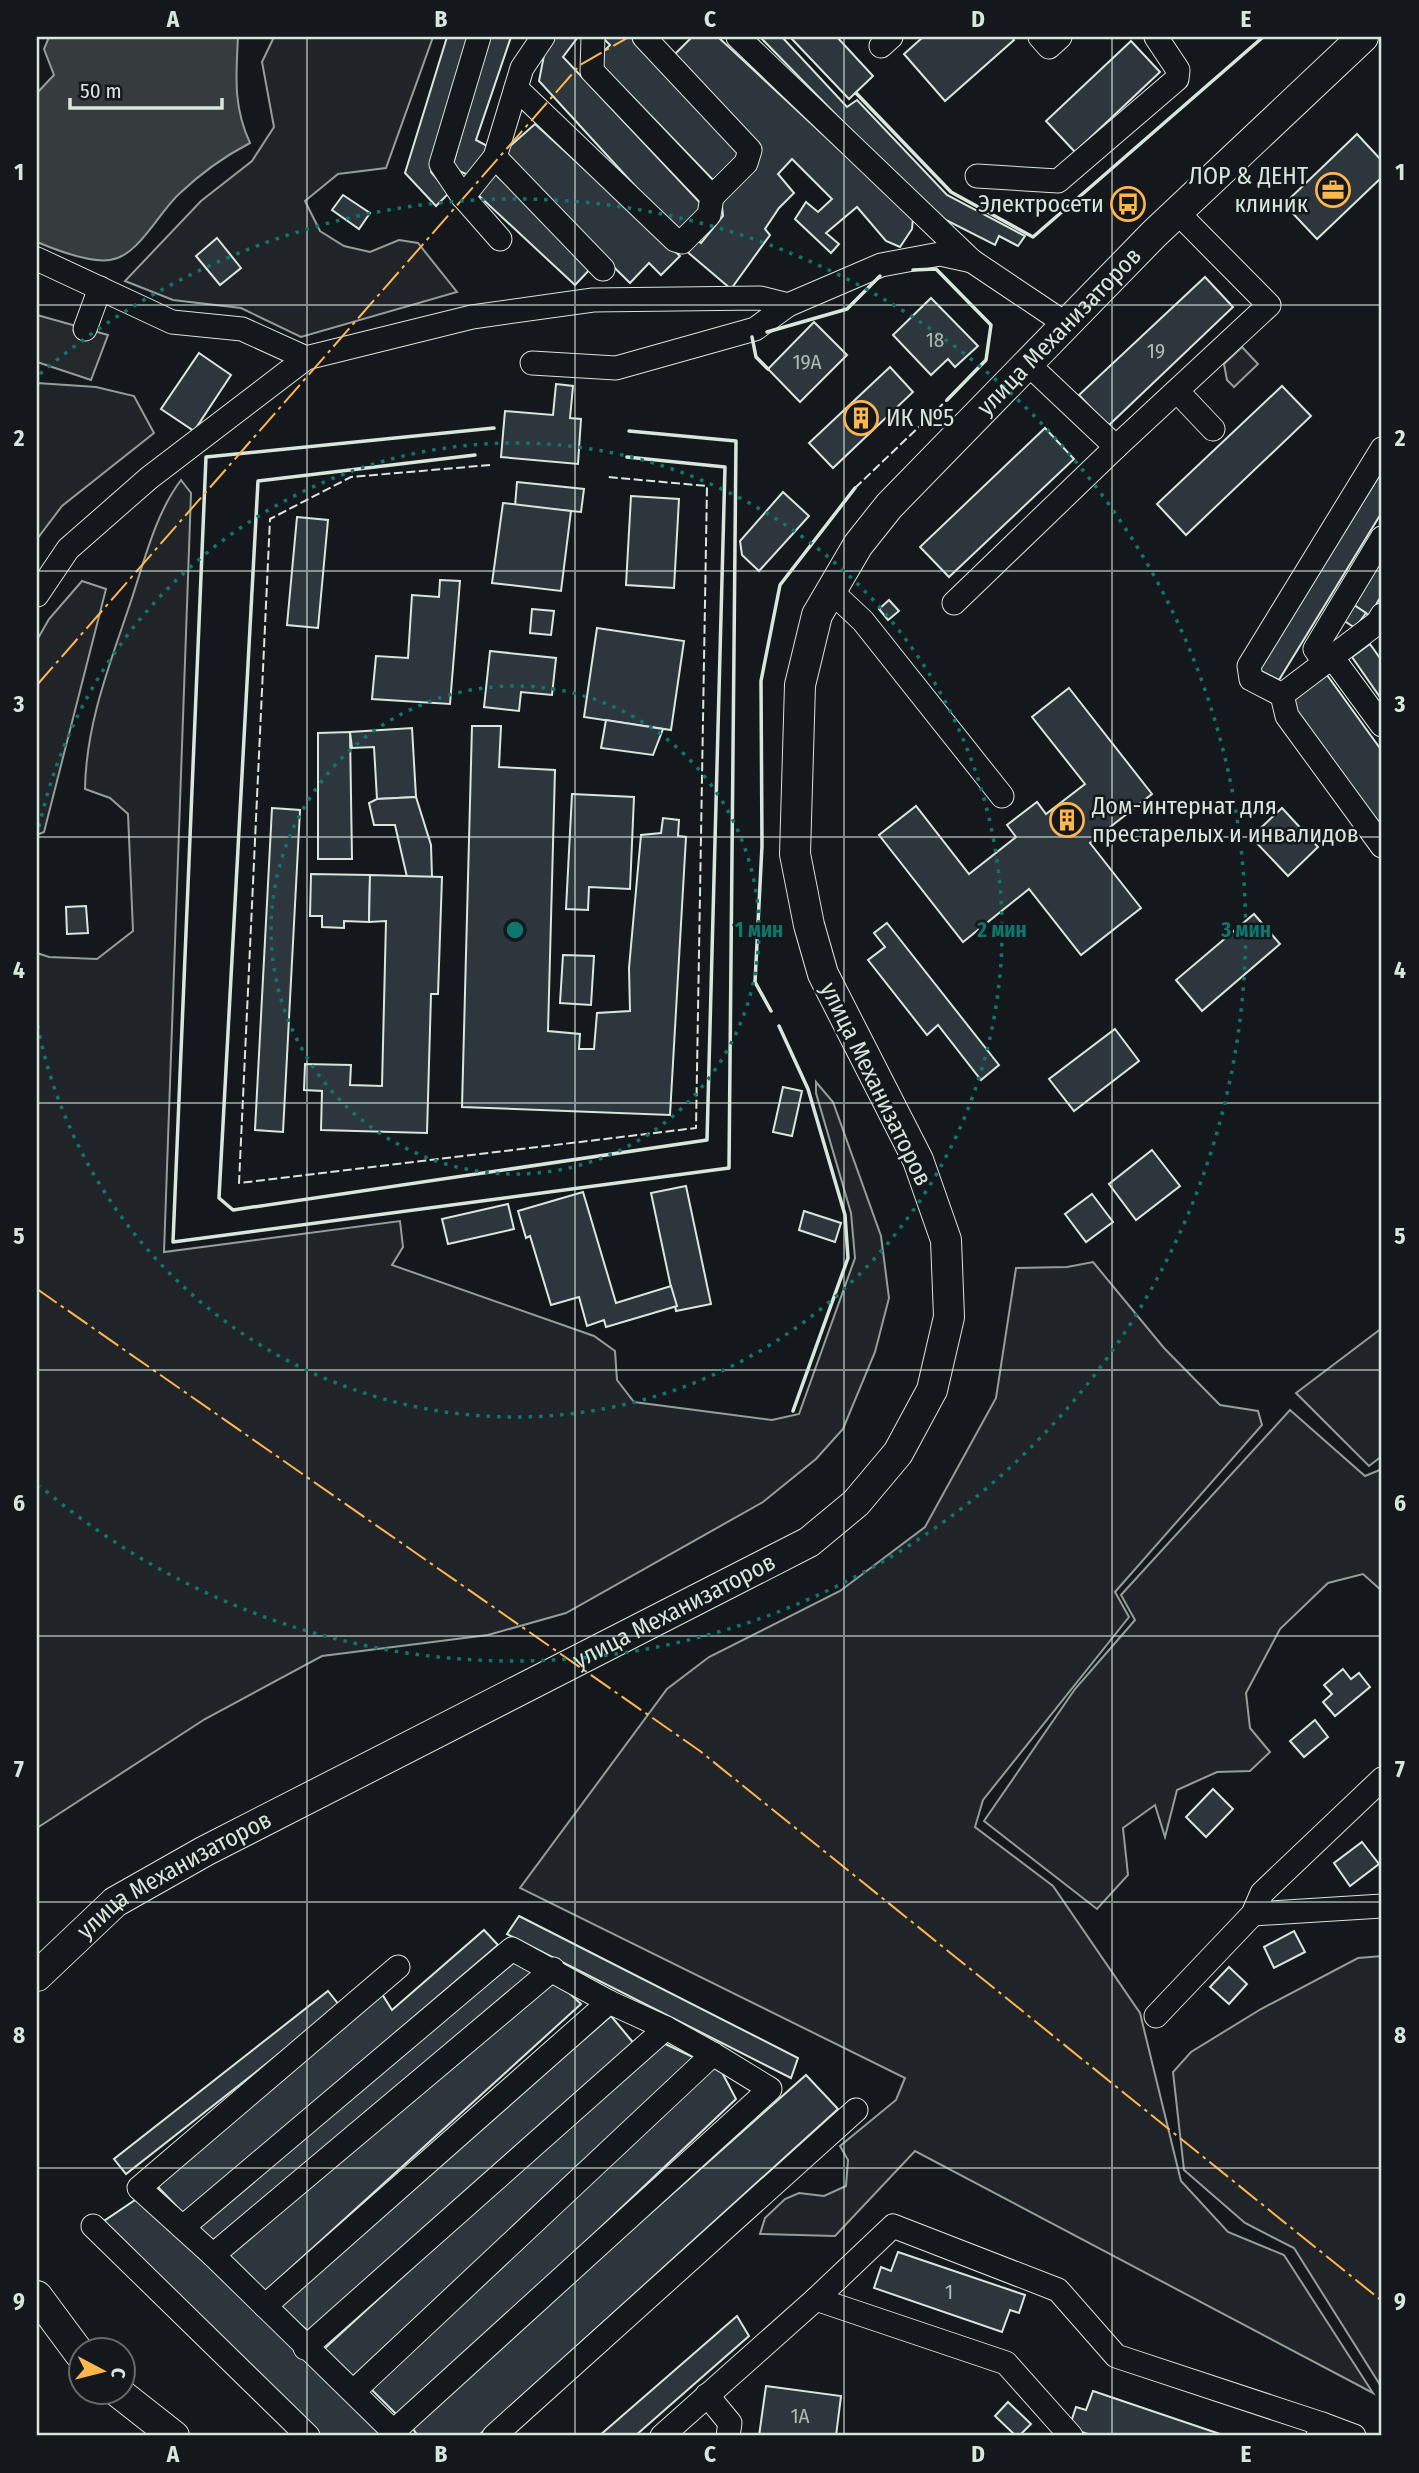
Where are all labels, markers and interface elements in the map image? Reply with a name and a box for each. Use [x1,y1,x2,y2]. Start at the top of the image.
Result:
text: A [166,5,180,33]
text: B [435,5,448,33]
text: C [704,5,716,33]
text: D [971,5,985,33]
text: E [1241,5,1252,33]
scale bar [70,66,222,110]
text: 50 m [80,78,122,104]
text: 1 [14,158,24,186]
text: 1 [1395,158,1405,186]
place label: ЛОР & ДЕНТ клиник [1189,162,1309,218]
office icon: ЛОР & ДЕНТ клиник [1314,171,1352,209]
bus stop icon: Электросети [1109,185,1147,223]
place label: Электросети [978,190,1104,218]
street label: улица Механизаторов [971,242,1147,421]
house number: 18 [926,327,944,353]
house number: 19 [1147,338,1165,364]
house number: 19А [792,349,822,375]
building icon: ИК №5 [842,399,880,437]
place label: ИК №5 [886,404,954,432]
text: 2 [13,424,25,452]
text: 2 [1394,424,1406,452]
text: 3 [13,690,25,718]
text: 3 [1394,690,1406,718]
place label: Дом-интернат для престарелых и инвалидов [1091,792,1359,848]
building icon: Дом-интернат для престарелых и инвалидов [1048,801,1086,839]
text: 1 мин [735,917,783,943]
text: 2 мин [976,917,1027,943]
text: 3 мин [1220,917,1271,943]
centre of rings [503,918,527,942]
text: 4 [13,956,25,984]
text: 4 [1394,956,1406,984]
street label: улица Механизаторов [815,978,937,1190]
text: 5 [13,1222,25,1250]
text: 5 [1394,1222,1406,1250]
text: 6 [13,1489,25,1517]
text: 6 [1394,1489,1406,1517]
street label: улица Механизаторов [569,1548,780,1674]
text: 7 [14,1755,24,1783]
text: 7 [1395,1755,1405,1783]
street label: улица Механизаторов [71,1805,276,1945]
text: 8 [13,2021,25,2049]
text: 8 [1394,2021,1406,2049]
house number: 1 [945,2279,953,2305]
text: 9 [13,2287,25,2315]
text: 9 [1394,2287,1406,2315]
north arrow [66,2336,136,2406]
text: С [106,2367,130,2379]
house number: 1А [790,2403,810,2429]
text: A [166,2440,180,2468]
text: B [435,2440,448,2468]
text: C [704,2440,716,2468]
text: D [971,2440,985,2468]
text: E [1241,2440,1252,2468]

